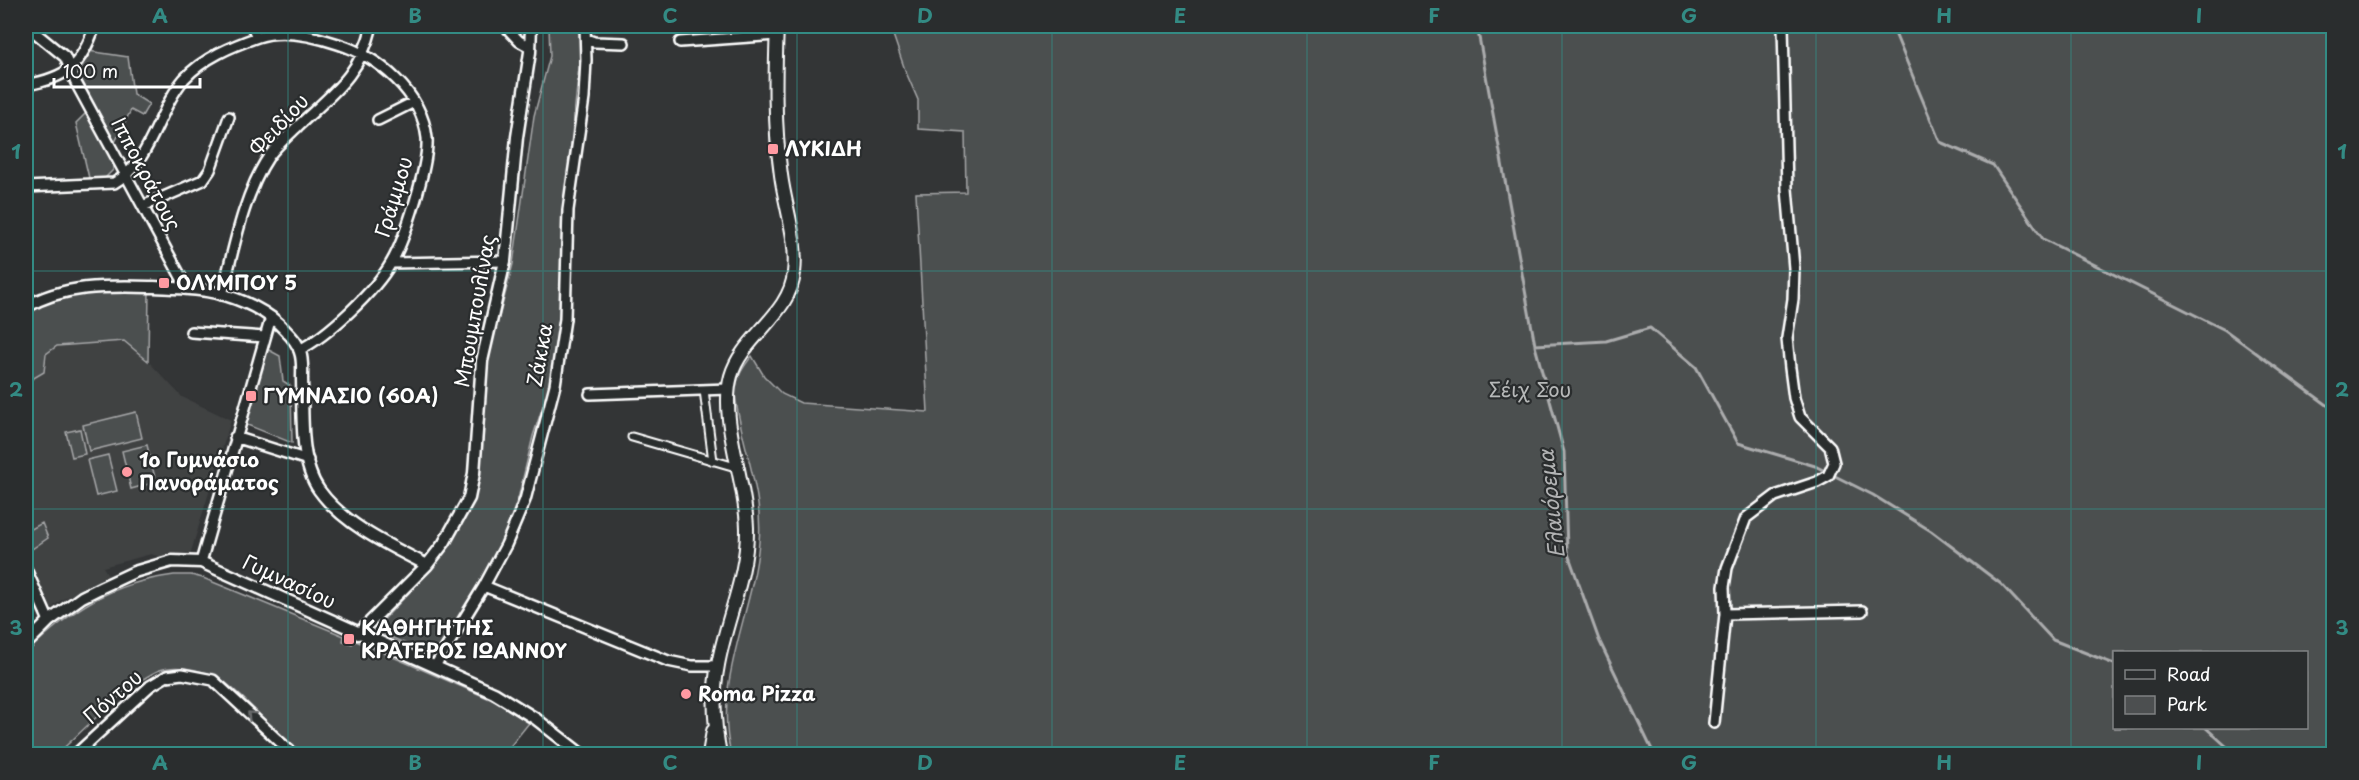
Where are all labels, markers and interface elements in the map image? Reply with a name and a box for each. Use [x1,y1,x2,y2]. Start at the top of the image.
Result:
text: A [152,0,168,30]
text: B [408,0,422,30]
text: C [662,0,678,30]
text: D [917,0,933,30]
text: E [1174,0,1186,30]
text: F [1428,0,1440,30]
text: G [1681,0,1697,30]
text: H [1936,0,1952,30]
text: I [2196,0,2202,30]
scale bar [54,51,200,89]
text: 100 m [63,57,118,84]
street label: Φειδίου [241,86,315,162]
street label: Ιπποκράτους [104,111,189,236]
place label: ΛΥΚΙΔΗ [785,133,862,163]
text: 1 [11,136,21,166]
text: 1 [2337,136,2347,166]
marker: ΛΥΚΙΔΗ [766,142,780,156]
street label: Γράμμου [367,153,420,241]
street label: Μπουμπουλίνας [446,232,502,389]
place label: ΟΛΥΜΠΟΥ 5 [176,267,297,297]
marker: ΟΛΥΜΠΟΥ 5 [157,276,171,290]
street label: Ζάκκα [519,321,559,389]
text: 2 [9,374,23,404]
park label: Σέιχ Σου [1489,374,1571,404]
text: 2 [2335,374,2349,404]
place label: ΓΥΜΝΑΣΙΟ (60Α) [263,380,438,410]
marker: ΓΥΜΝΑΣΙΟ (60Α) [244,389,258,403]
place label: 1ο Γυμνάσιο Πανοράματος [139,444,279,497]
water label: Ελαιόρεμα [1528,447,1572,560]
marker: 1ο Γυμνάσιο Πανοράματος [120,465,134,479]
street label: Γυμνασίου [238,546,341,616]
text: 3 [9,612,23,642]
place label: ΚΑΘΗΓΗΤΗΣ ΚΡΑΤΕΡΟΣ ΙΩΑΝΝΟΥ [361,612,568,665]
text: 3 [2335,612,2349,642]
marker: ΚΑΘΗΓΗΤΗΣ ΚΡΑΤΕΡΟΣ ΙΩΑΝΝΟΥ [342,632,356,646]
legend [2113,651,2308,729]
text: Road [2167,660,2211,687]
street label: Πόντου [76,662,149,730]
place label: Roma Pizza [698,678,816,708]
marker: Roma Pizza [679,687,693,701]
text: Park [2167,690,2207,717]
one-way arrow [247,711,258,722]
text: A [152,747,168,777]
text: B [408,747,422,777]
text: C [662,747,678,777]
text: D [917,747,933,777]
text: E [1174,747,1186,777]
text: F [1428,747,1440,777]
text: G [1681,747,1697,777]
text: H [1936,747,1952,777]
text: I [2196,747,2202,777]

